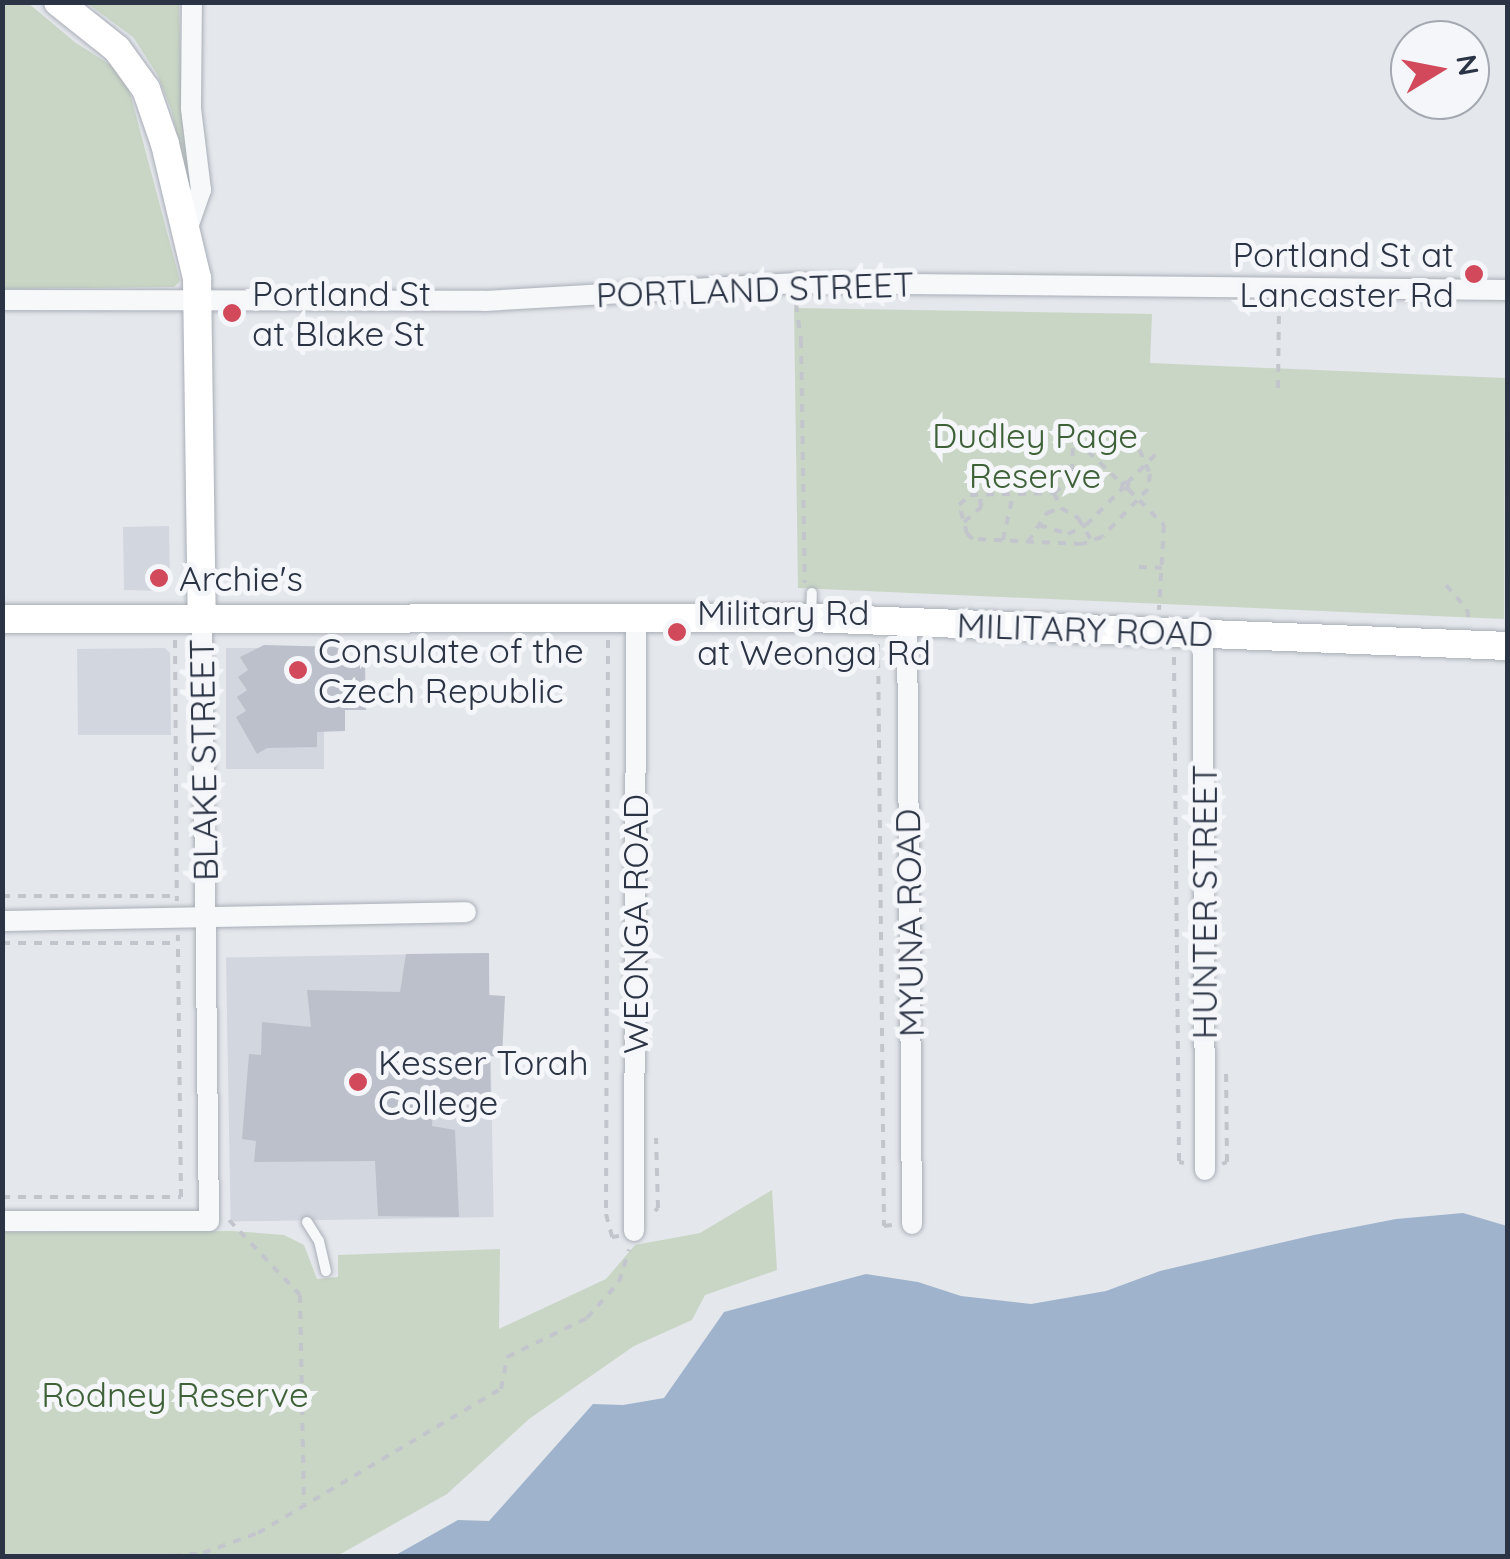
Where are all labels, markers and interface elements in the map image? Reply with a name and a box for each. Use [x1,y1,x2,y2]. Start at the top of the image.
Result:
north arrow [1390,20,1490,120]
text: N [1449,52,1487,78]
place label: Portland St at Lancaster Rd [1233,233,1454,315]
street label: PORTLAND STREET [595,262,915,316]
marker: Portland St at Lancaster Rd [1463,263,1485,285]
place label: Portland St at Blake St [252,272,431,354]
marker: Portland St at Blake St [221,302,243,324]
park label: Dudley Page Reserve [932,414,1138,496]
place label: Archie's [179,557,303,599]
marker: Archie's [148,567,170,589]
place label: Military Rd at Weonga Rd [697,591,931,673]
street label: MILITARY ROAD [956,604,1214,654]
marker: Military Rd at Weonga Rd [666,621,688,643]
place label: Consulate of the Czech Republic [318,629,584,711]
street label: BLAKE STREET [180,639,226,881]
marker: Consulate of the Czech Republic [287,659,309,681]
street label: HUNTER STREET [1183,765,1225,1039]
street label: WEONGA ROAD [614,794,656,1054]
street label: MYUNA ROAD [886,808,932,1038]
place label: Kesser Torah College [378,1041,589,1123]
marker: Kesser Torah College [347,1071,369,1093]
park label: Rodney Reserve [41,1373,309,1415]

